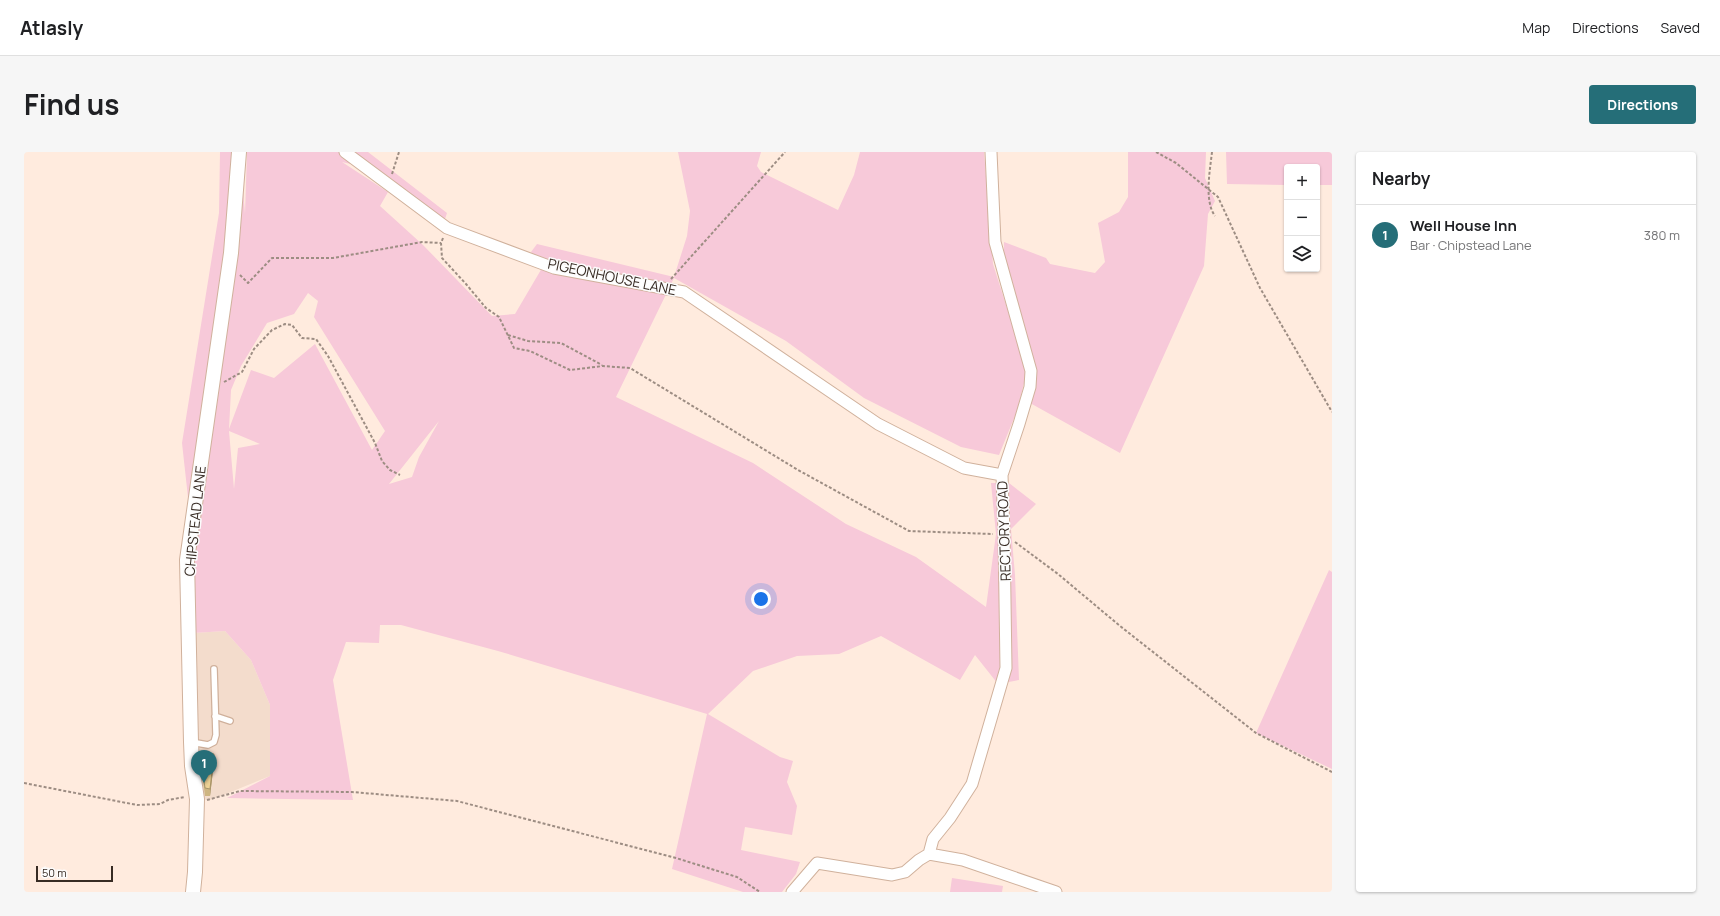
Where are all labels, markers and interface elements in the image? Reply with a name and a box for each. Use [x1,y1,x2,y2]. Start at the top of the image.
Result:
text: Atlasly [20,15,83,41]
text: Map [1522,18,1550,37]
text: Directions [1572,18,1639,37]
text: Saved [1661,18,1700,37]
text: Find us [24,85,119,123]
button: Directions [1589,85,1696,124]
map controls [1284,164,1320,272]
button: + [1284,164,1320,200]
text: Nearby [1372,167,1430,190]
button: − [1284,200,1320,236]
text: Well House Inn [1410,215,1517,236]
text: 1 [1382,226,1388,244]
text: 380 m [1644,226,1680,244]
button: layers [1284,236,1320,272]
text: Bar · Chipstead Lane [1410,236,1532,254]
street label: PIGEONHOUSE LANE [546,254,678,299]
street label: CHIPSTEAD LANE [179,465,210,577]
street label: RECTORY ROAD [992,480,1015,582]
your location [751,589,771,609]
pin: 1 [191,750,217,783]
scale bar [36,864,113,883]
text: 50 m [42,865,67,880]

